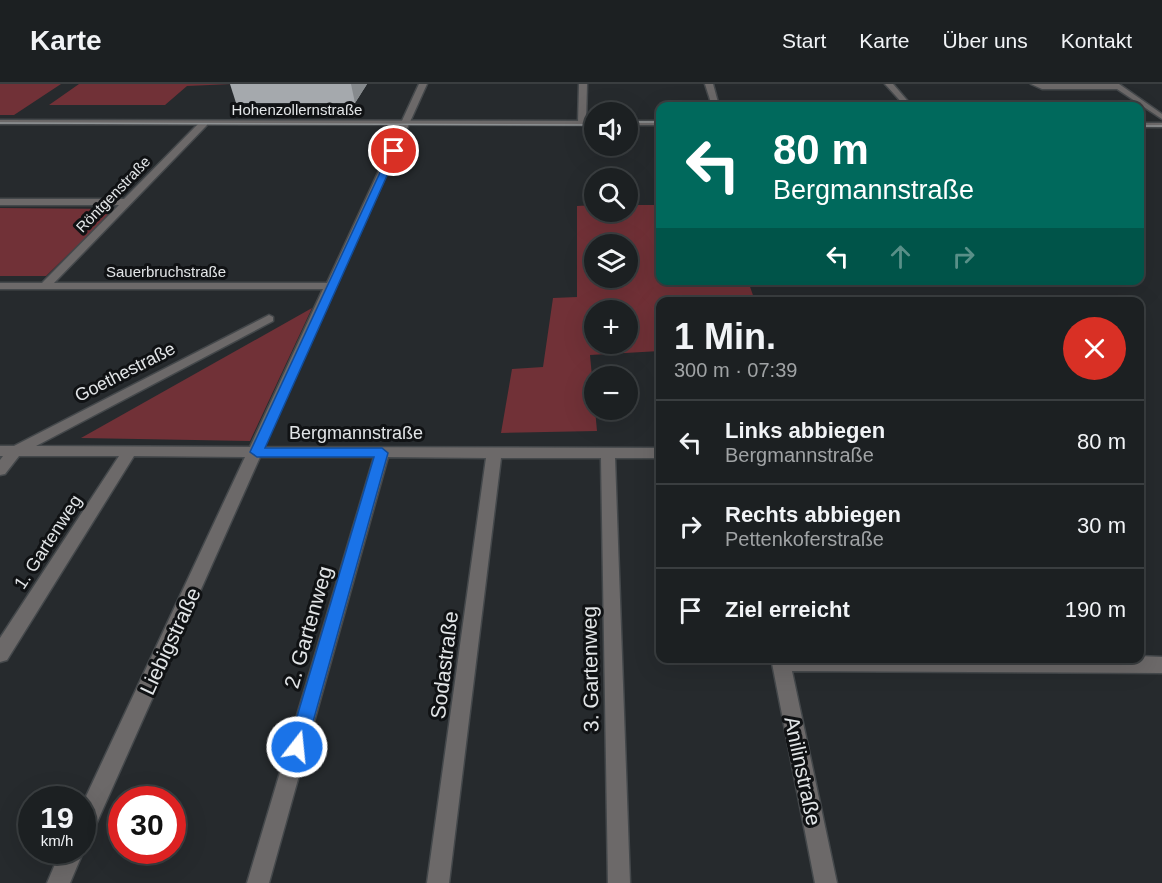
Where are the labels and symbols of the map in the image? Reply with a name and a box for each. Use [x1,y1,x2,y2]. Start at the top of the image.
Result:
street label: Hohenzollernstraße [232,101,362,118]
pin [368,125,419,176]
street label: Röntgenstraße [72,152,154,236]
street label: Sauerbruchstraße [106,263,226,280]
street label: Goethestraße [71,338,179,406]
street label: Bergmannstraße [289,423,423,443]
street label: 1. Gartenweg [10,491,86,593]
street label: 2. Gartenweg [280,563,336,691]
street label: Liebigstraße [135,584,205,698]
street label: 3. Gartenweg [577,606,603,732]
street label: Sodastraße [426,610,462,720]
street label: Anilinstraße [780,714,826,828]
position arrow [265,715,329,779]
speed limit sign: 30 [108,786,186,864]

